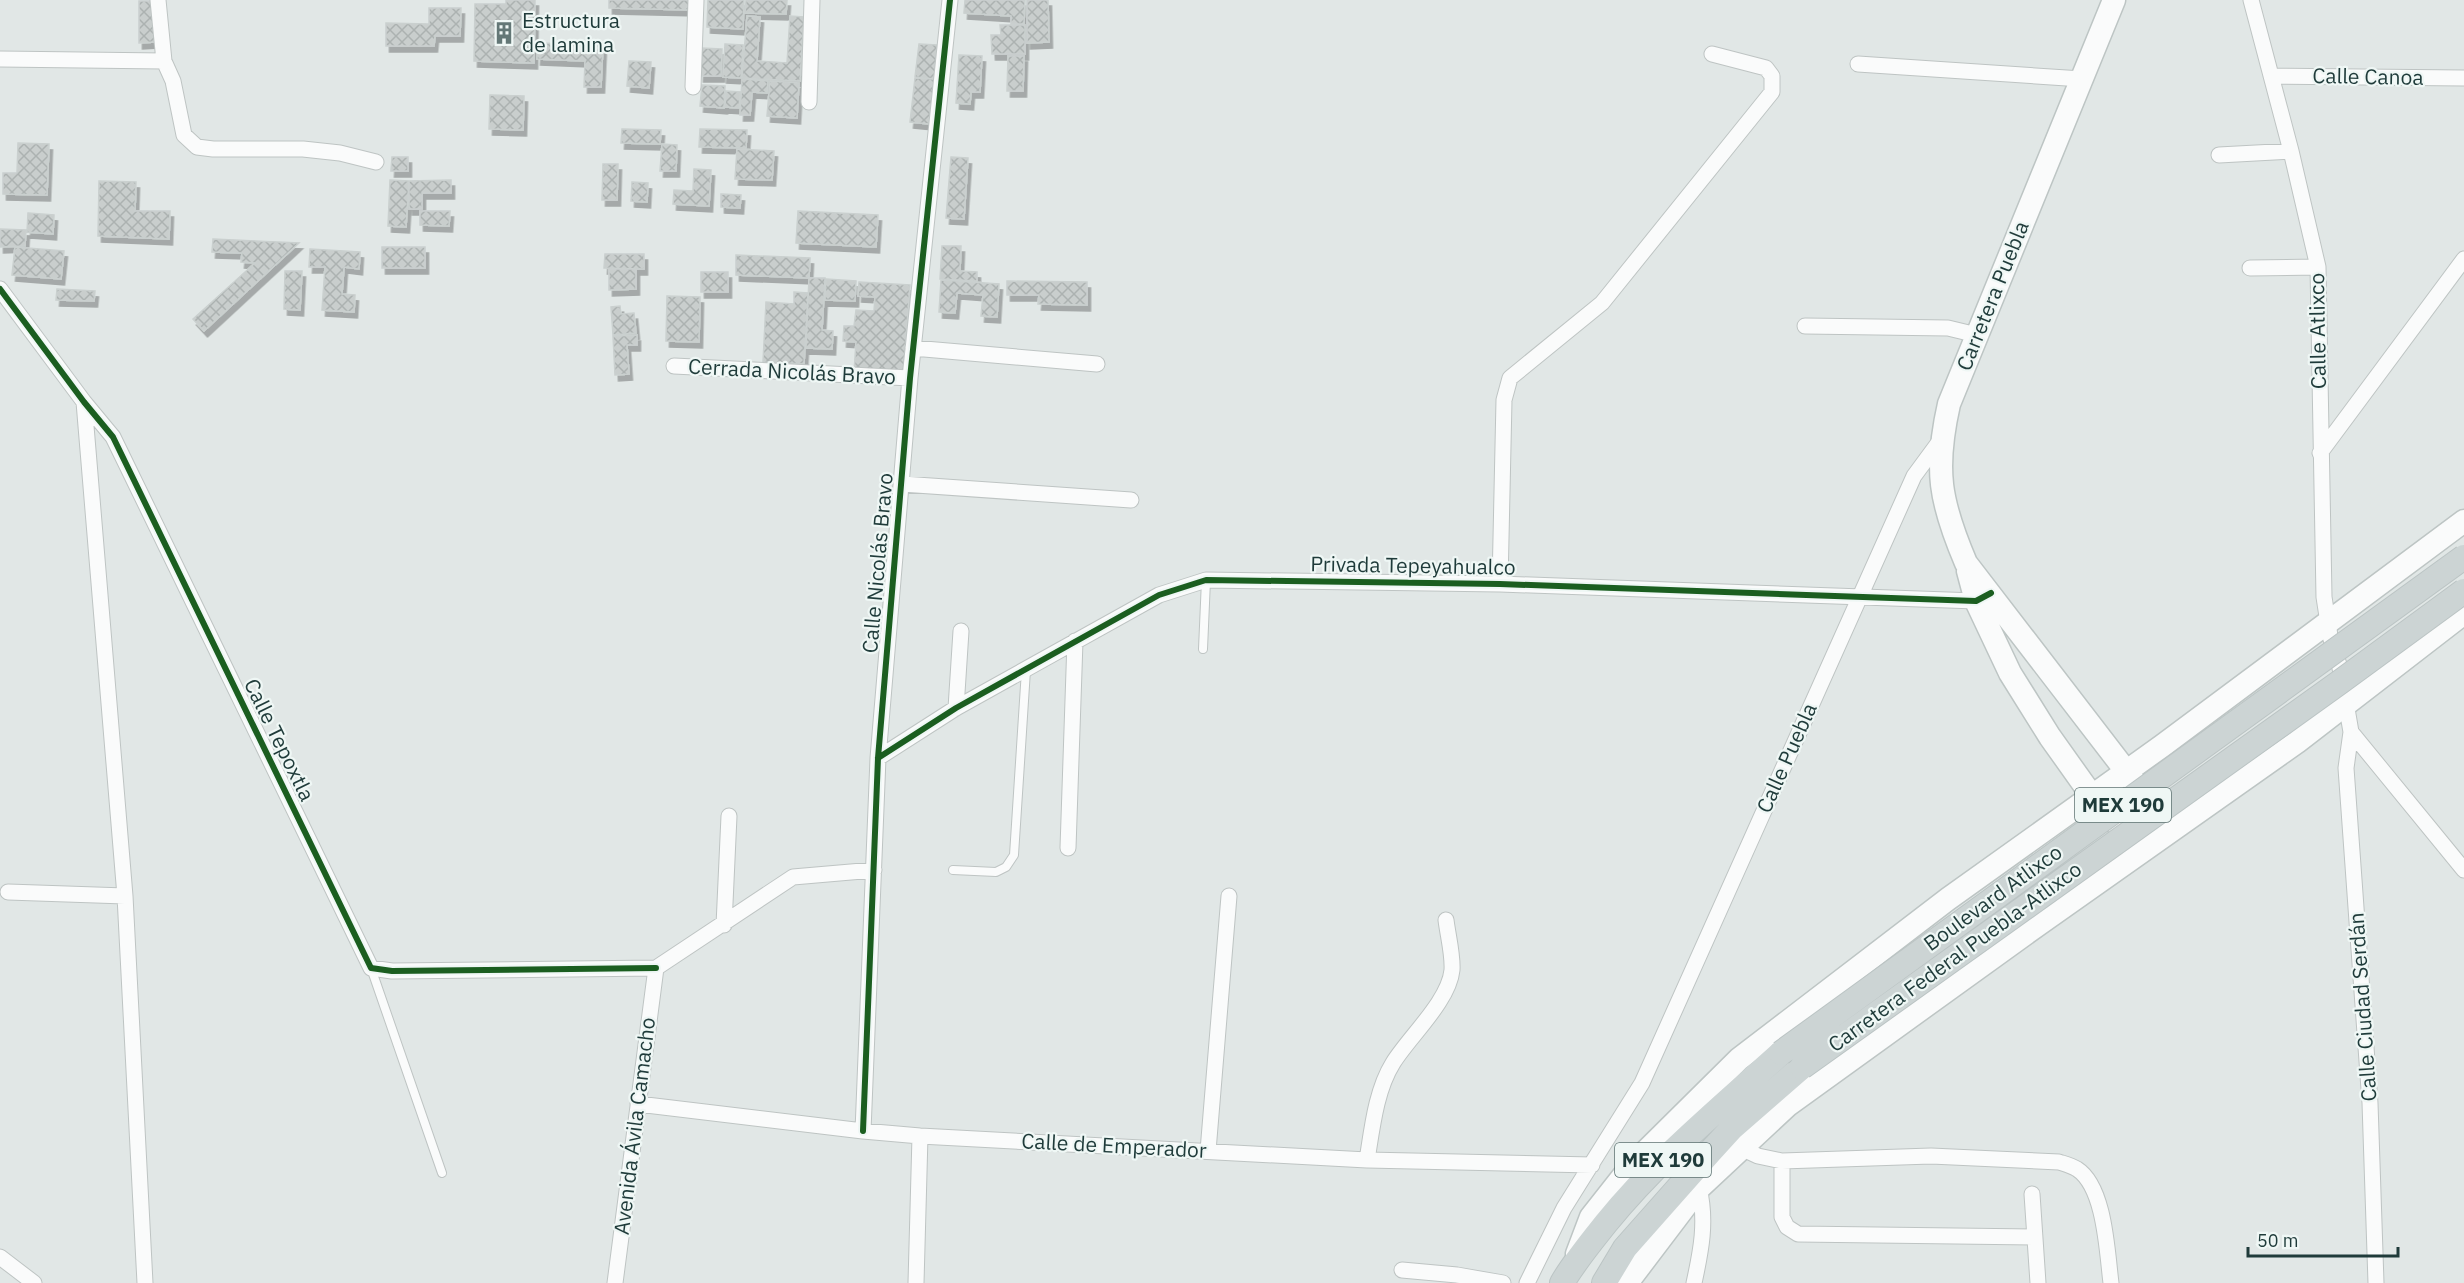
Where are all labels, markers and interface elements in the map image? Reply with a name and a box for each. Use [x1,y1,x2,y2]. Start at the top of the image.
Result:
place label: Estructura de lamina [522,6,620,58]
building icon: Estructura de lamina [491,20,517,46]
street label: Calle Canoa [2312,61,2424,91]
street label: Carretera Puebla [1949,217,2035,375]
street label: Calle Atlixco [2302,273,2332,389]
street label: Cerrada Nicolás Bravo [687,352,897,390]
street label: Calle Nicolás Bravo [855,472,899,654]
street label: Privada Tepeyahualco [1310,549,1516,581]
street label: Calle Tepoxtla [238,674,322,805]
street label: Calle Puebla [1749,698,1823,817]
road number: MEX 190 [2075,788,2171,822]
street label: Boulevard Atlixco [1917,837,2067,957]
street label: Carretera Federal Puebla-Atlixco [1822,855,2087,1058]
street label: Calle Ciudad Serdán [2341,912,2383,1103]
street label: Avenida Ávila Camacho [607,1016,661,1236]
street label: Calle de Emperador [1021,1126,1208,1164]
road number: MEX 190 [1615,1143,1711,1177]
scale bar [2248,1220,2398,1258]
text: 50 m [2257,1229,2299,1252]

